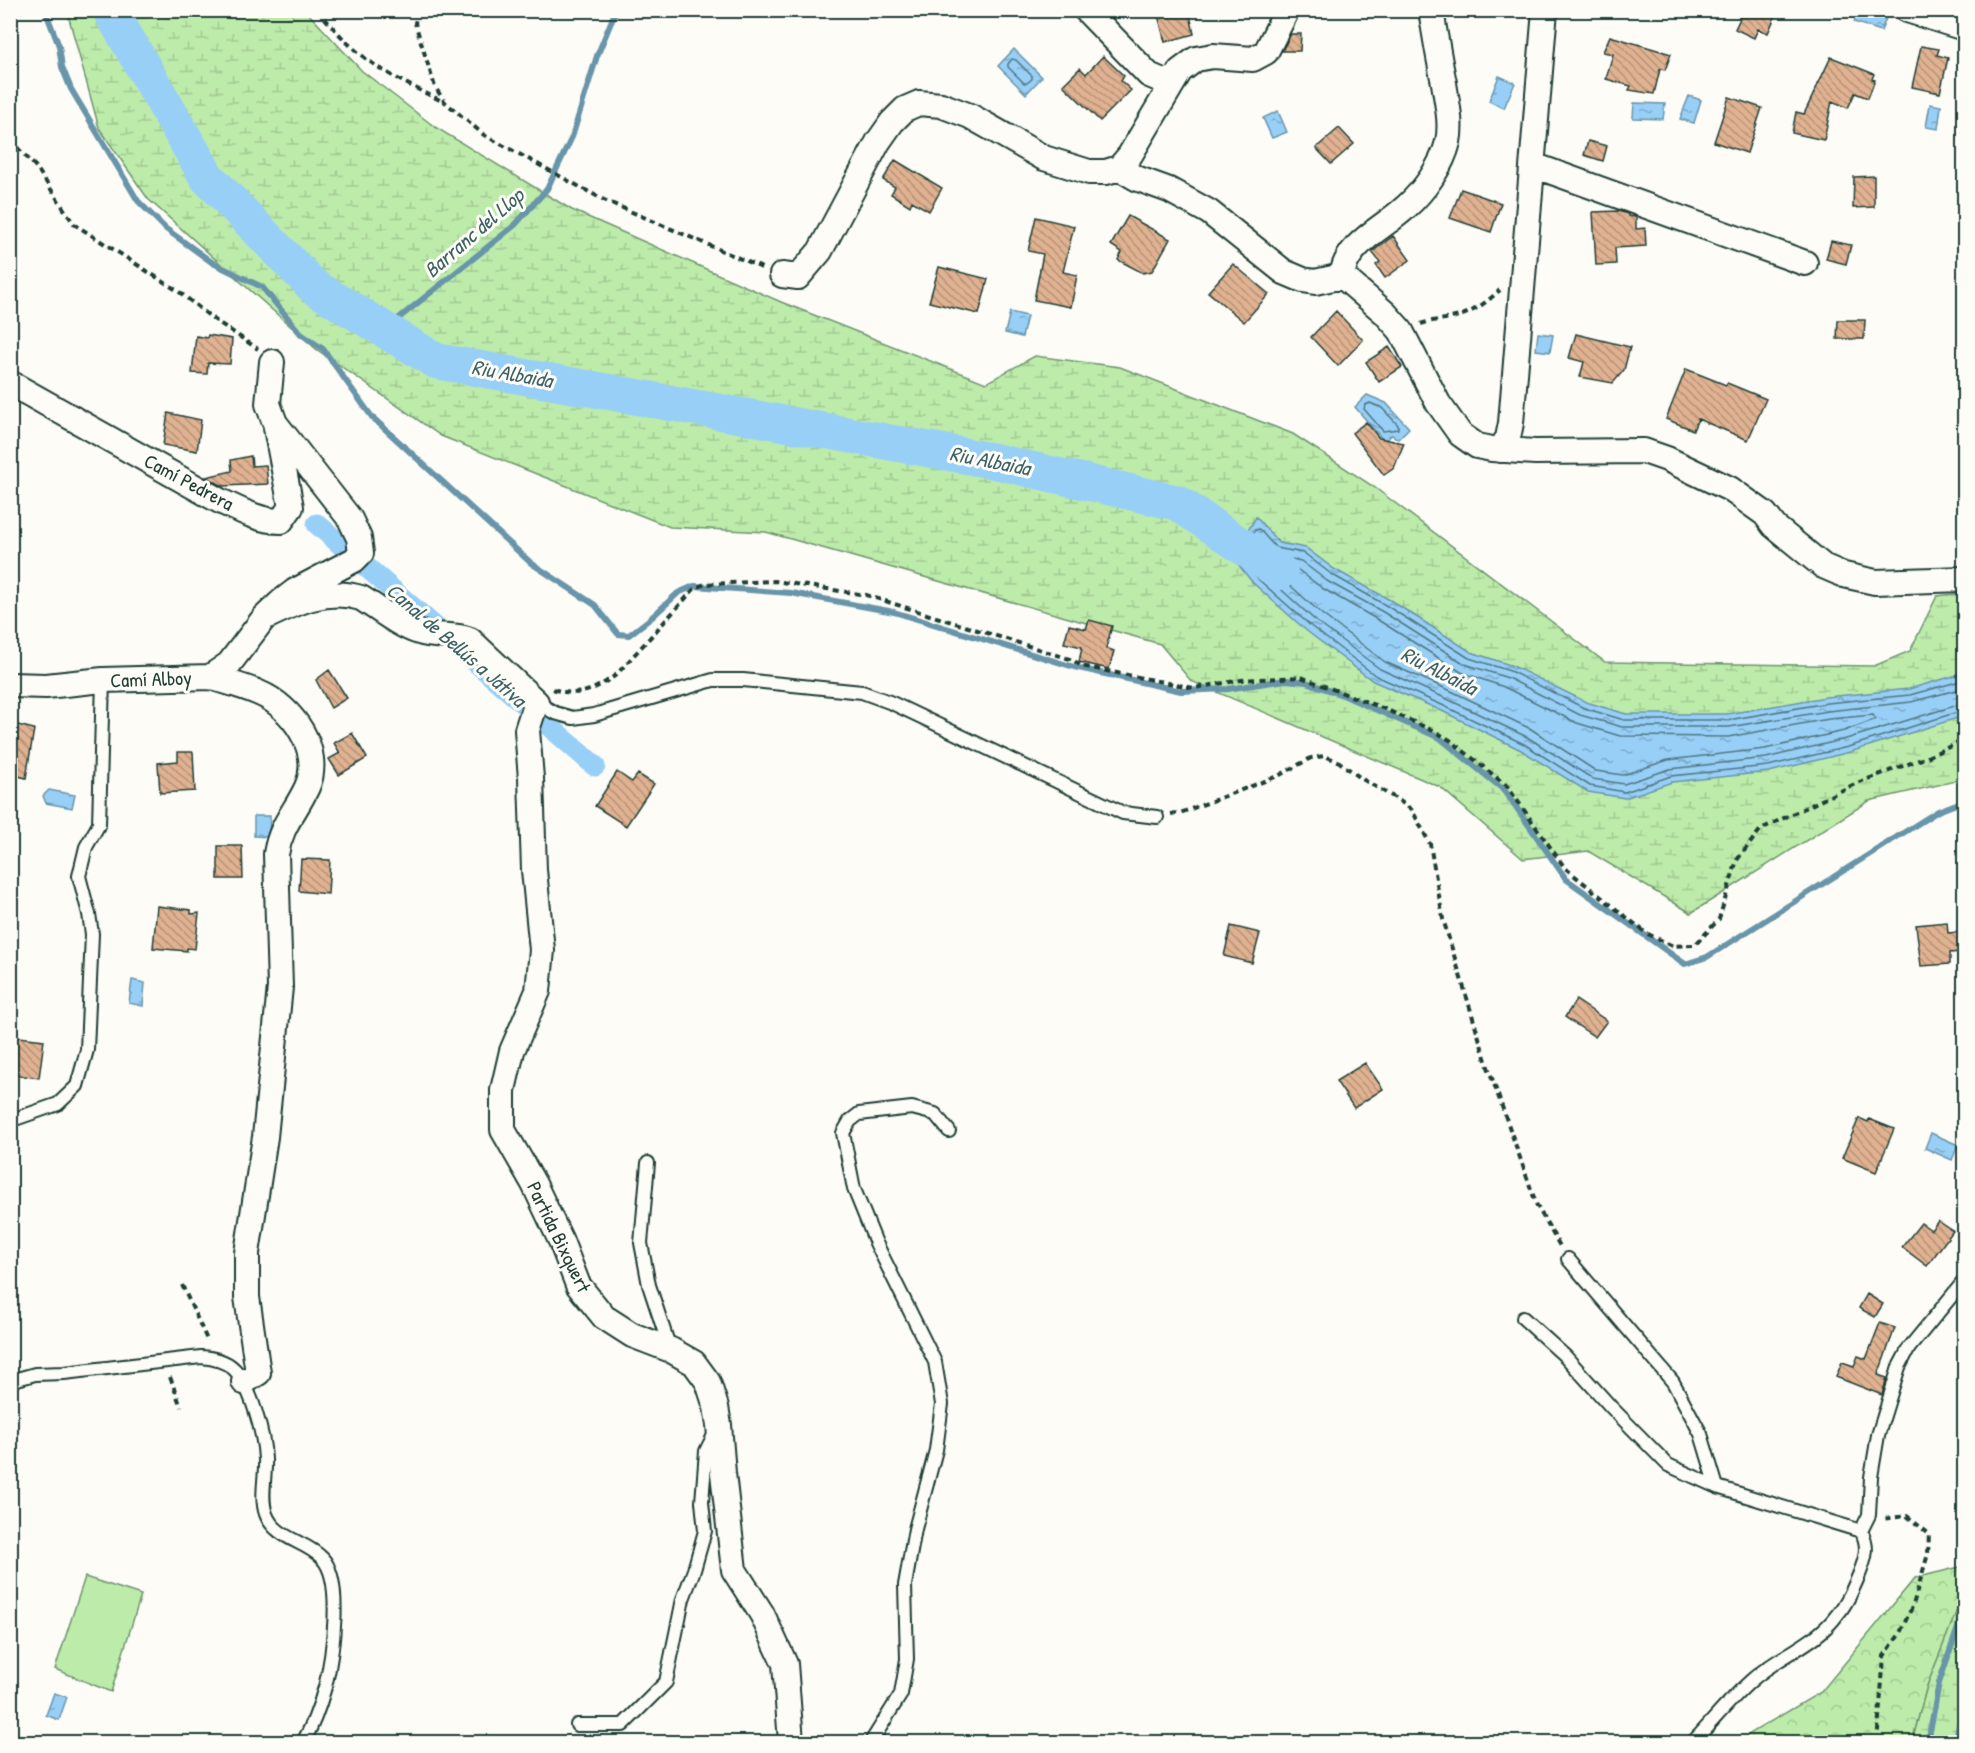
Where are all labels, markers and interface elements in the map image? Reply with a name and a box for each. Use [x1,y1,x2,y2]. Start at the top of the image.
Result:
water label: Barranc del Llop [418,180,531,284]
water label: Riu Albaida [470,352,557,395]
water label: Riu Albaida [947,439,1035,483]
street label: Camí Pedrera [140,447,239,517]
water label: Canal de Bellús a Játiva [380,576,534,715]
water label: Riu Albaida [1396,639,1485,703]
street label: Camí Alboy [110,664,192,693]
street label: Partida Bixquert [521,1177,598,1298]

